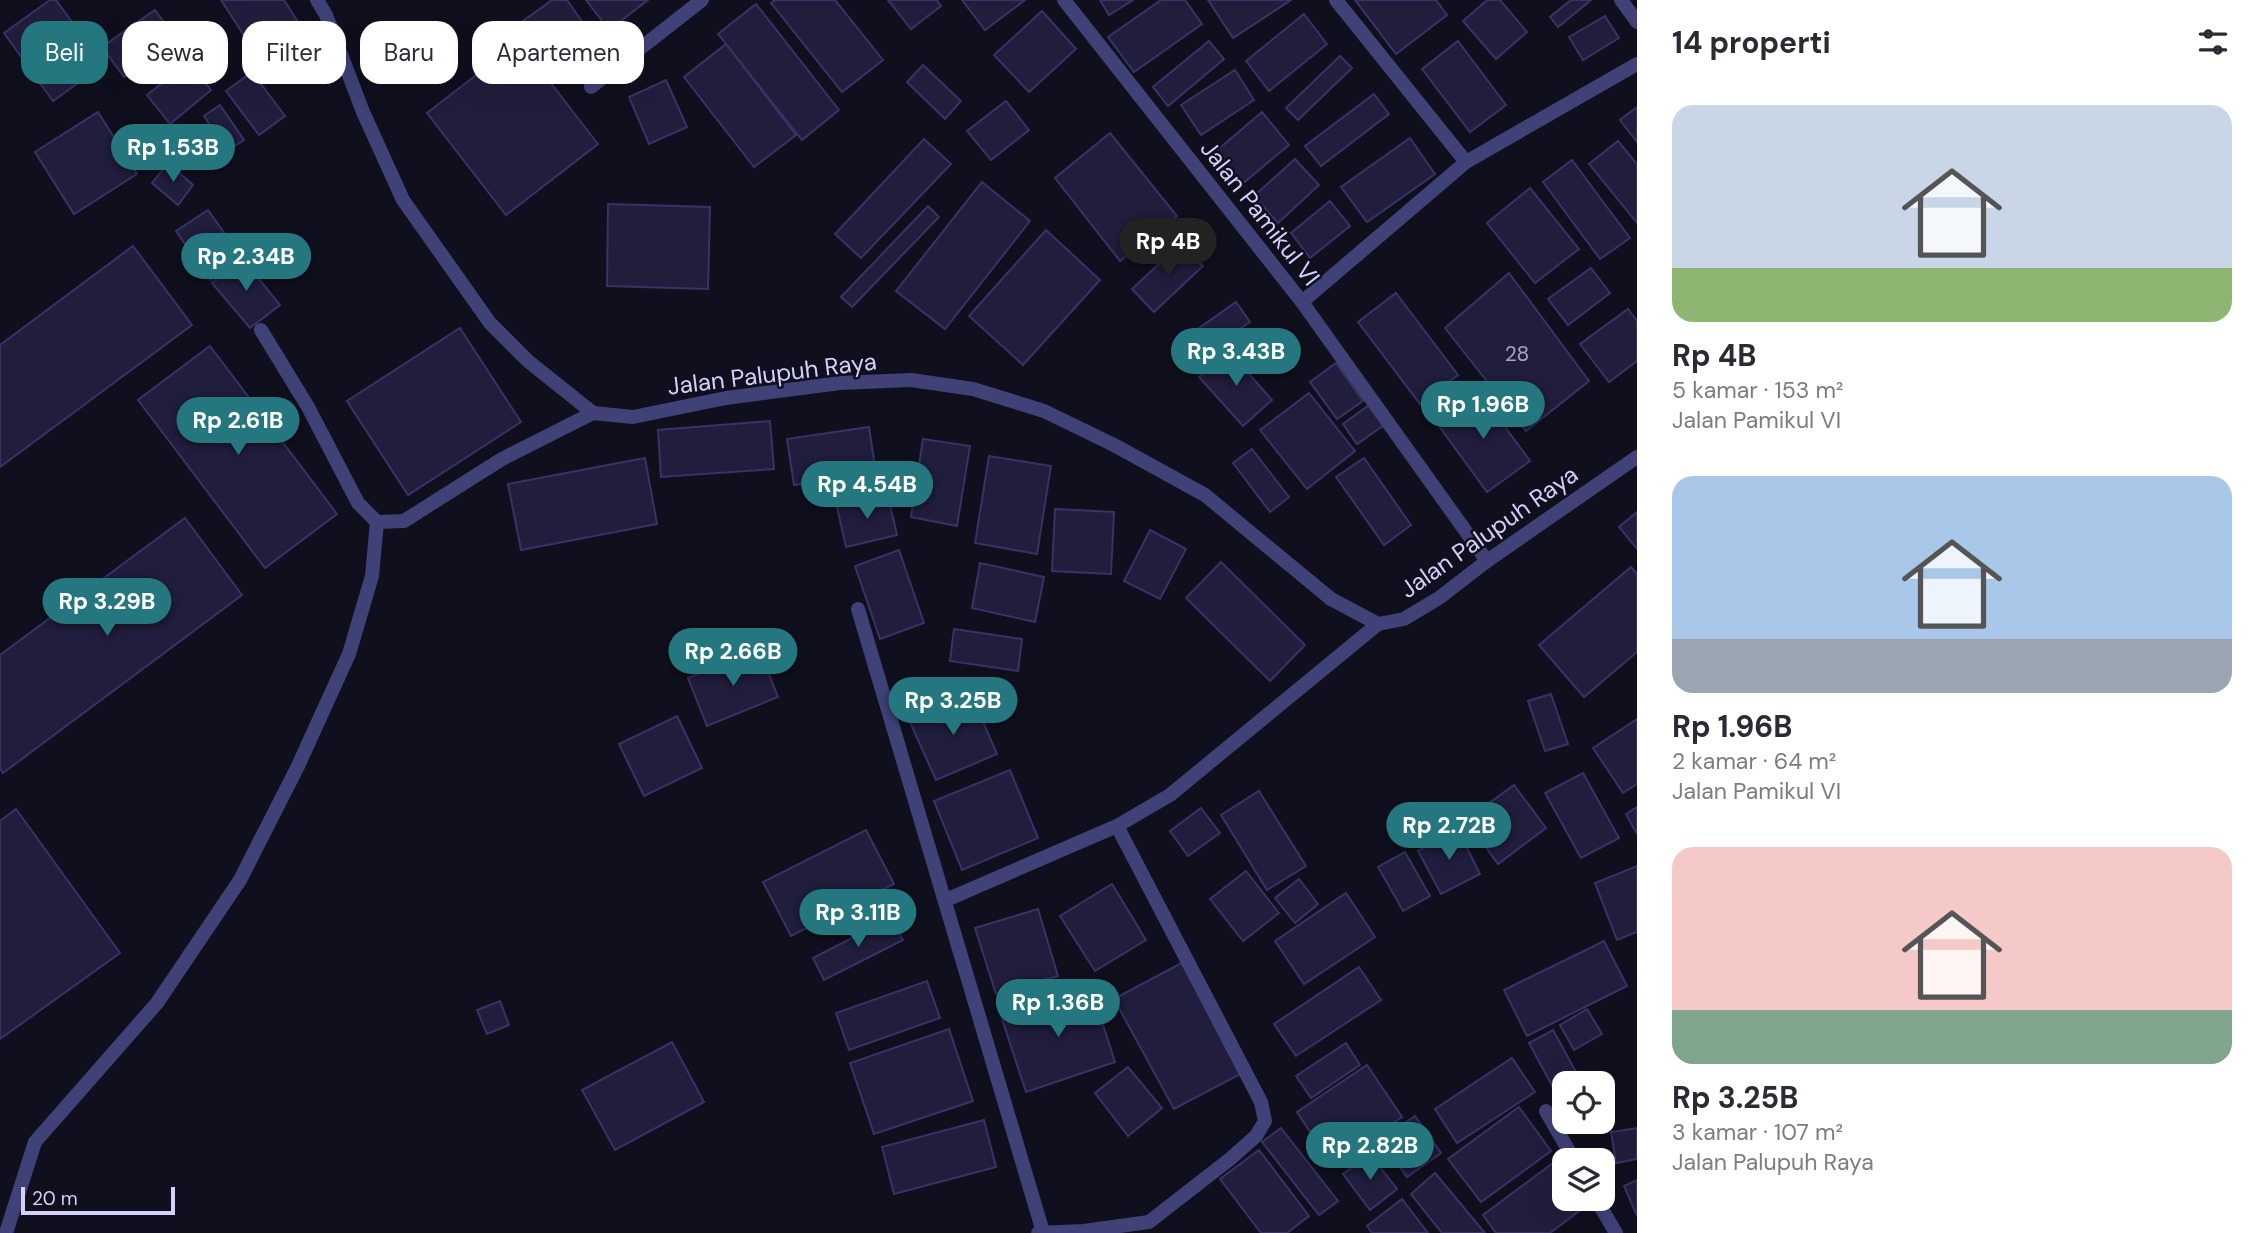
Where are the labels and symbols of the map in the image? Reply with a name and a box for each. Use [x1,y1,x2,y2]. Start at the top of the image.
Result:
pin: Rp 1.53B [101,124,245,184]
street label: Jalan Pamikul VI [1194,134,1327,292]
pin: Rp 4B [1119,218,1217,278]
pin: Rp 2.34B [174,233,318,293]
pin: Rp 3.43B [1164,328,1308,388]
house number: 28 [1505,340,1529,368]
street label: Jalan Palupuh Raya [666,345,878,402]
pin: Rp 1.96B [1411,382,1555,441]
pin: Rp 2.61B [166,398,310,457]
street label: Jalan Palupuh Raya [1394,459,1584,605]
pin: Rp 4.54B [795,462,939,521]
pin: Rp 3.29B [35,578,179,638]
pin: Rp 2.66B [661,628,805,688]
pin: Rp 3.25B [881,678,1025,737]
pin: Rp 2.72B [1377,802,1521,862]
pin: Rp 3.11B [786,890,930,949]
pin: Rp 1.36B [986,979,1130,1039]
pin: Rp 2.82B [1298,1122,1442,1182]
scale bar [21,1184,175,1216]

